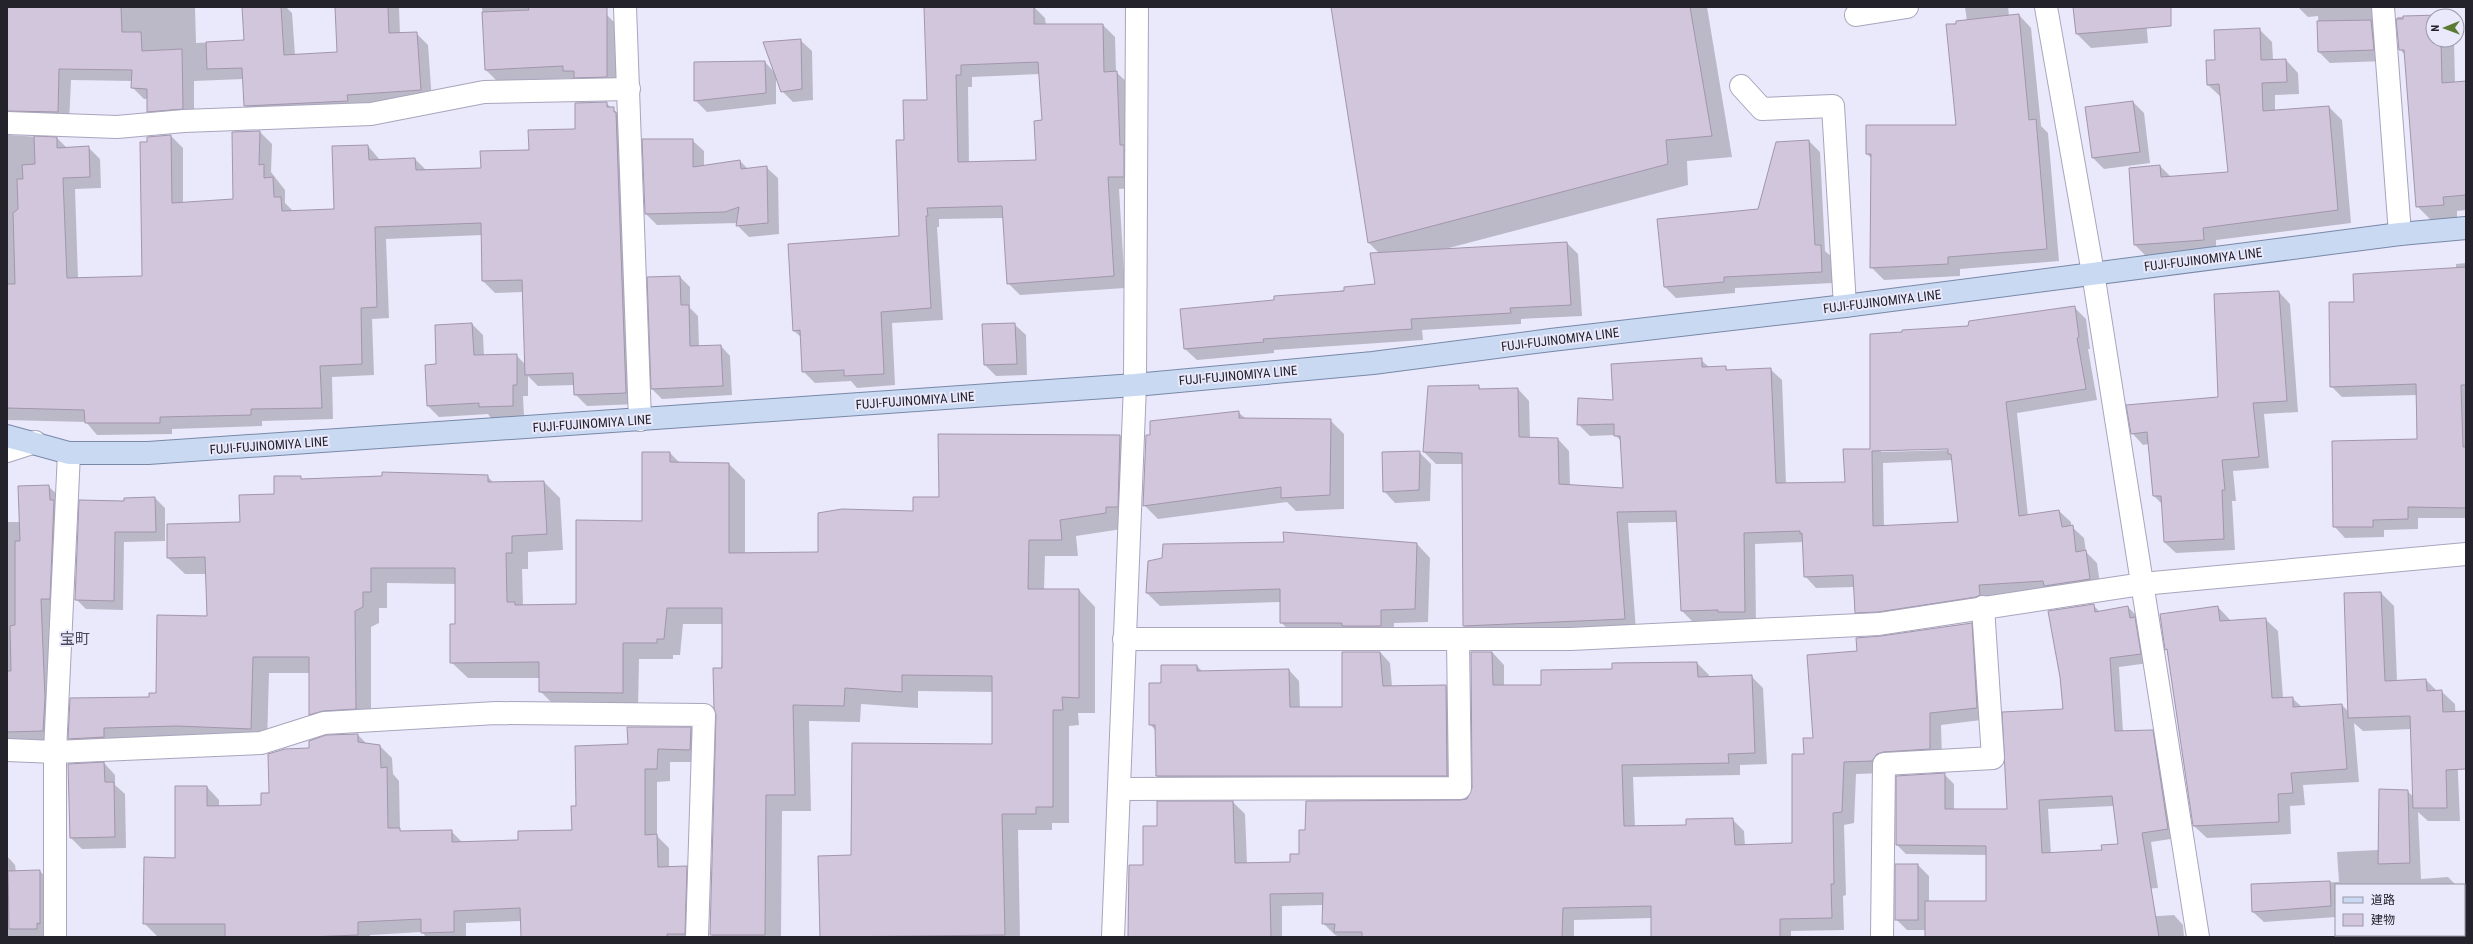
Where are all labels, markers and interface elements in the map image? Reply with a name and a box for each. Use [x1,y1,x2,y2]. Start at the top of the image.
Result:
north arrow [2425,8,2465,48]
text: N [2429,24,2442,32]
street label: FUJI-FUJINOMIYA LINE [2143,245,2263,274]
street label: FUJI-FUJINOMIYA LINE [1822,287,1942,316]
street label: FUJI-FUJINOMIYA LINE [1500,325,1620,354]
street label: FUJI-FUJINOMIYA LINE [1178,363,1298,388]
street label: FUJI-FUJINOMIYA LINE [855,389,975,412]
street label: FUJI-FUJINOMIYA LINE [532,412,652,435]
street label: FUJI-FUJINOMIYA LINE [209,434,329,457]
district label: 宝町 [60,630,90,648]
legend [2335,884,2465,936]
text: 道路 [2371,893,2395,907]
text: 建物 [2371,913,2395,927]

